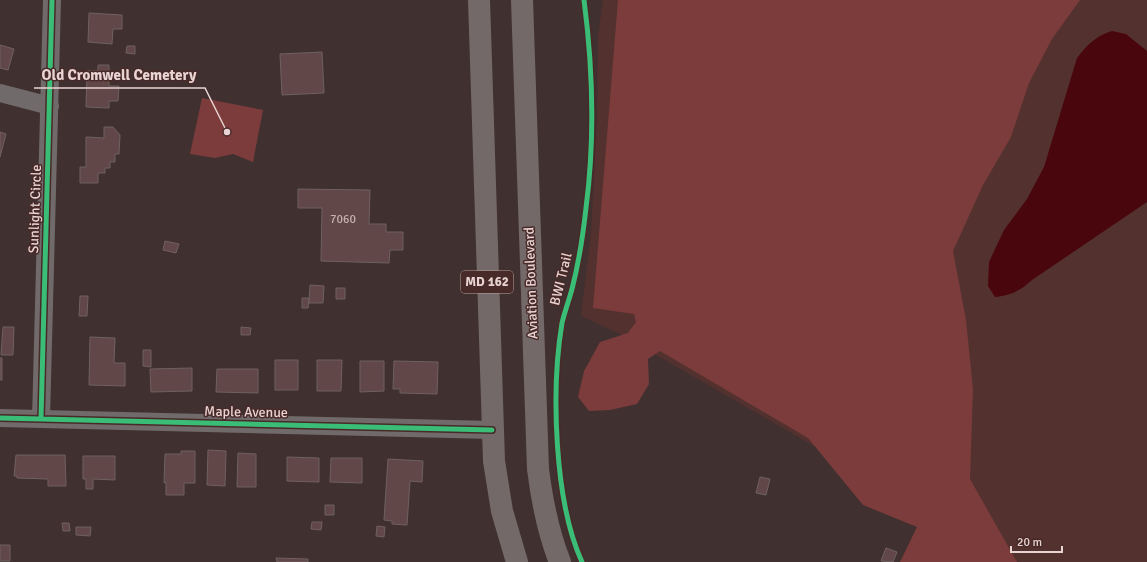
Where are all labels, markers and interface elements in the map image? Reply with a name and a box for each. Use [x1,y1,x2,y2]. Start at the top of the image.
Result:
callout: Old Cromwell Cemetery [34,61,205,88]
text: Old Cromwell Cemetery [42,66,197,84]
street label: Sunlight Circle [25,164,45,254]
house number: 7060 [330,212,356,227]
street label: Aviation Boulevard [521,227,541,339]
street label: BWI Trail [546,251,576,307]
road number: MD 162 [461,271,513,293]
street label: Maple Avenue [204,403,288,421]
scale bar [1011,528,1062,554]
text: 20 m [1017,535,1042,550]

